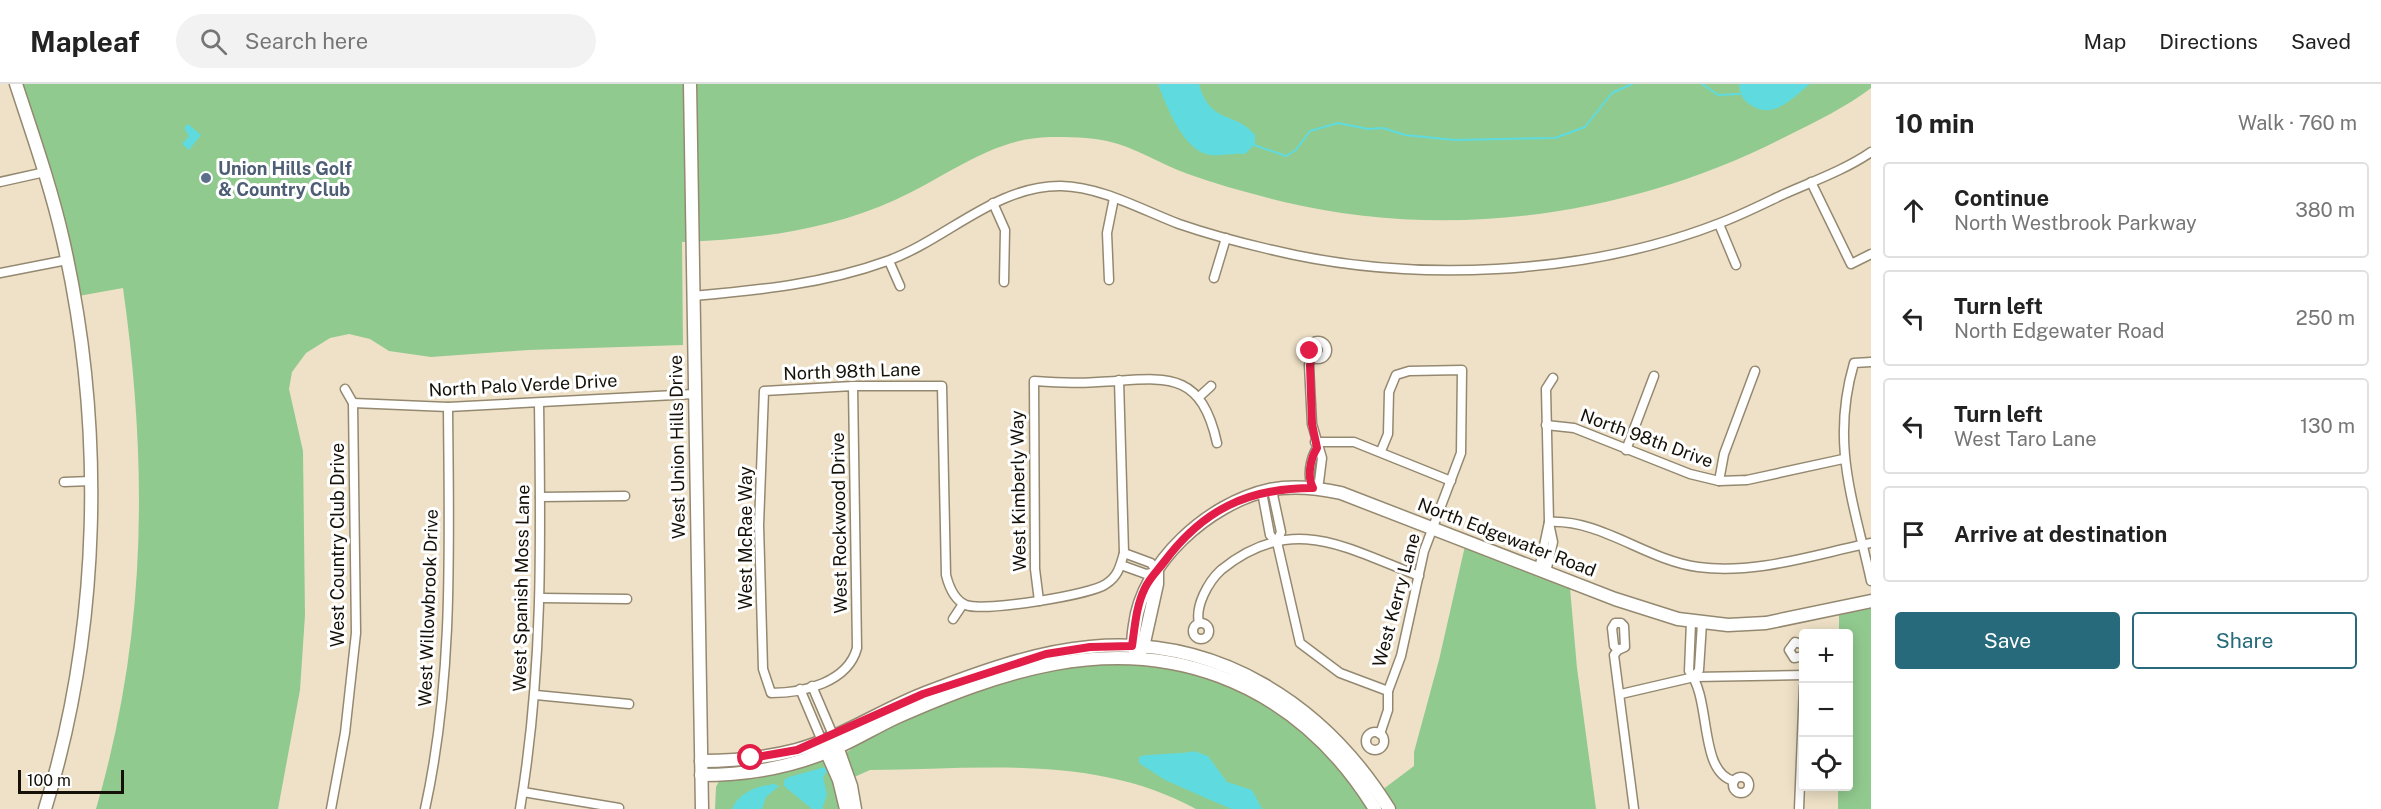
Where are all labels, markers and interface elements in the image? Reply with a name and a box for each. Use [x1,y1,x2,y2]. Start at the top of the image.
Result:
search box [176,14,596,68]
text: Mapleaf [30,25,140,58]
icon: search [197,25,230,58]
text: Search here [245,28,368,54]
text: Map [2084,29,2126,54]
text: Directions [2159,29,2258,54]
text: Saved [2291,29,2351,54]
text: 10 min [1895,108,1974,139]
text: Walk · 760 m [2238,111,2357,135]
place label: Union Hills Golf & Country Club [218,158,352,200]
marker: Union Hills Golf & Country Club [199,171,213,185]
text: Continue [1954,185,2049,211]
icon: ahead [1897,194,1930,227]
text: 380 m [2295,198,2355,222]
text: North Westbrook Parkway [1954,211,2197,235]
text: Turn left [1954,293,2043,319]
icon: left [1897,302,1930,335]
text: 250 m [2296,306,2355,330]
text: North Edgewater Road [1954,319,2164,343]
route end [1296,337,1322,363]
street label: West Union Hills Drive [665,355,689,539]
street label: North 98th Lane [783,358,921,384]
street label: North Palo Verde Drive [428,370,618,400]
text: Turn left [1954,401,2043,427]
street label: North 98th Drive [1578,404,1716,472]
street label: West Kimberly Way [1006,410,1030,572]
icon: left [1897,410,1930,443]
text: 130 m [2300,414,2355,438]
text: West Taro Lane [1954,427,2097,451]
street label: West Rockwood Drive [827,432,851,614]
street label: West Country Club Drive [327,443,348,647]
street label: West McRae Way [735,466,756,610]
street label: West Spanish Moss Lane [509,484,533,692]
street label: North Edgewater Road [1415,493,1599,581]
street label: West Willowbrook Drive [414,509,442,707]
icon: arrive [1897,518,1930,551]
text: Arrive at destination [1954,521,2167,547]
street label: West Kerry Lane [1368,531,1424,669]
button: Save [1895,612,2120,669]
button: Share [2132,612,2357,669]
map controls [1799,629,1853,791]
button: + [1799,629,1853,683]
button: − [1799,683,1853,737]
button: locate [1799,737,1853,791]
route start [737,744,763,770]
scale bar [18,767,124,794]
text: 100 m [27,771,71,790]

